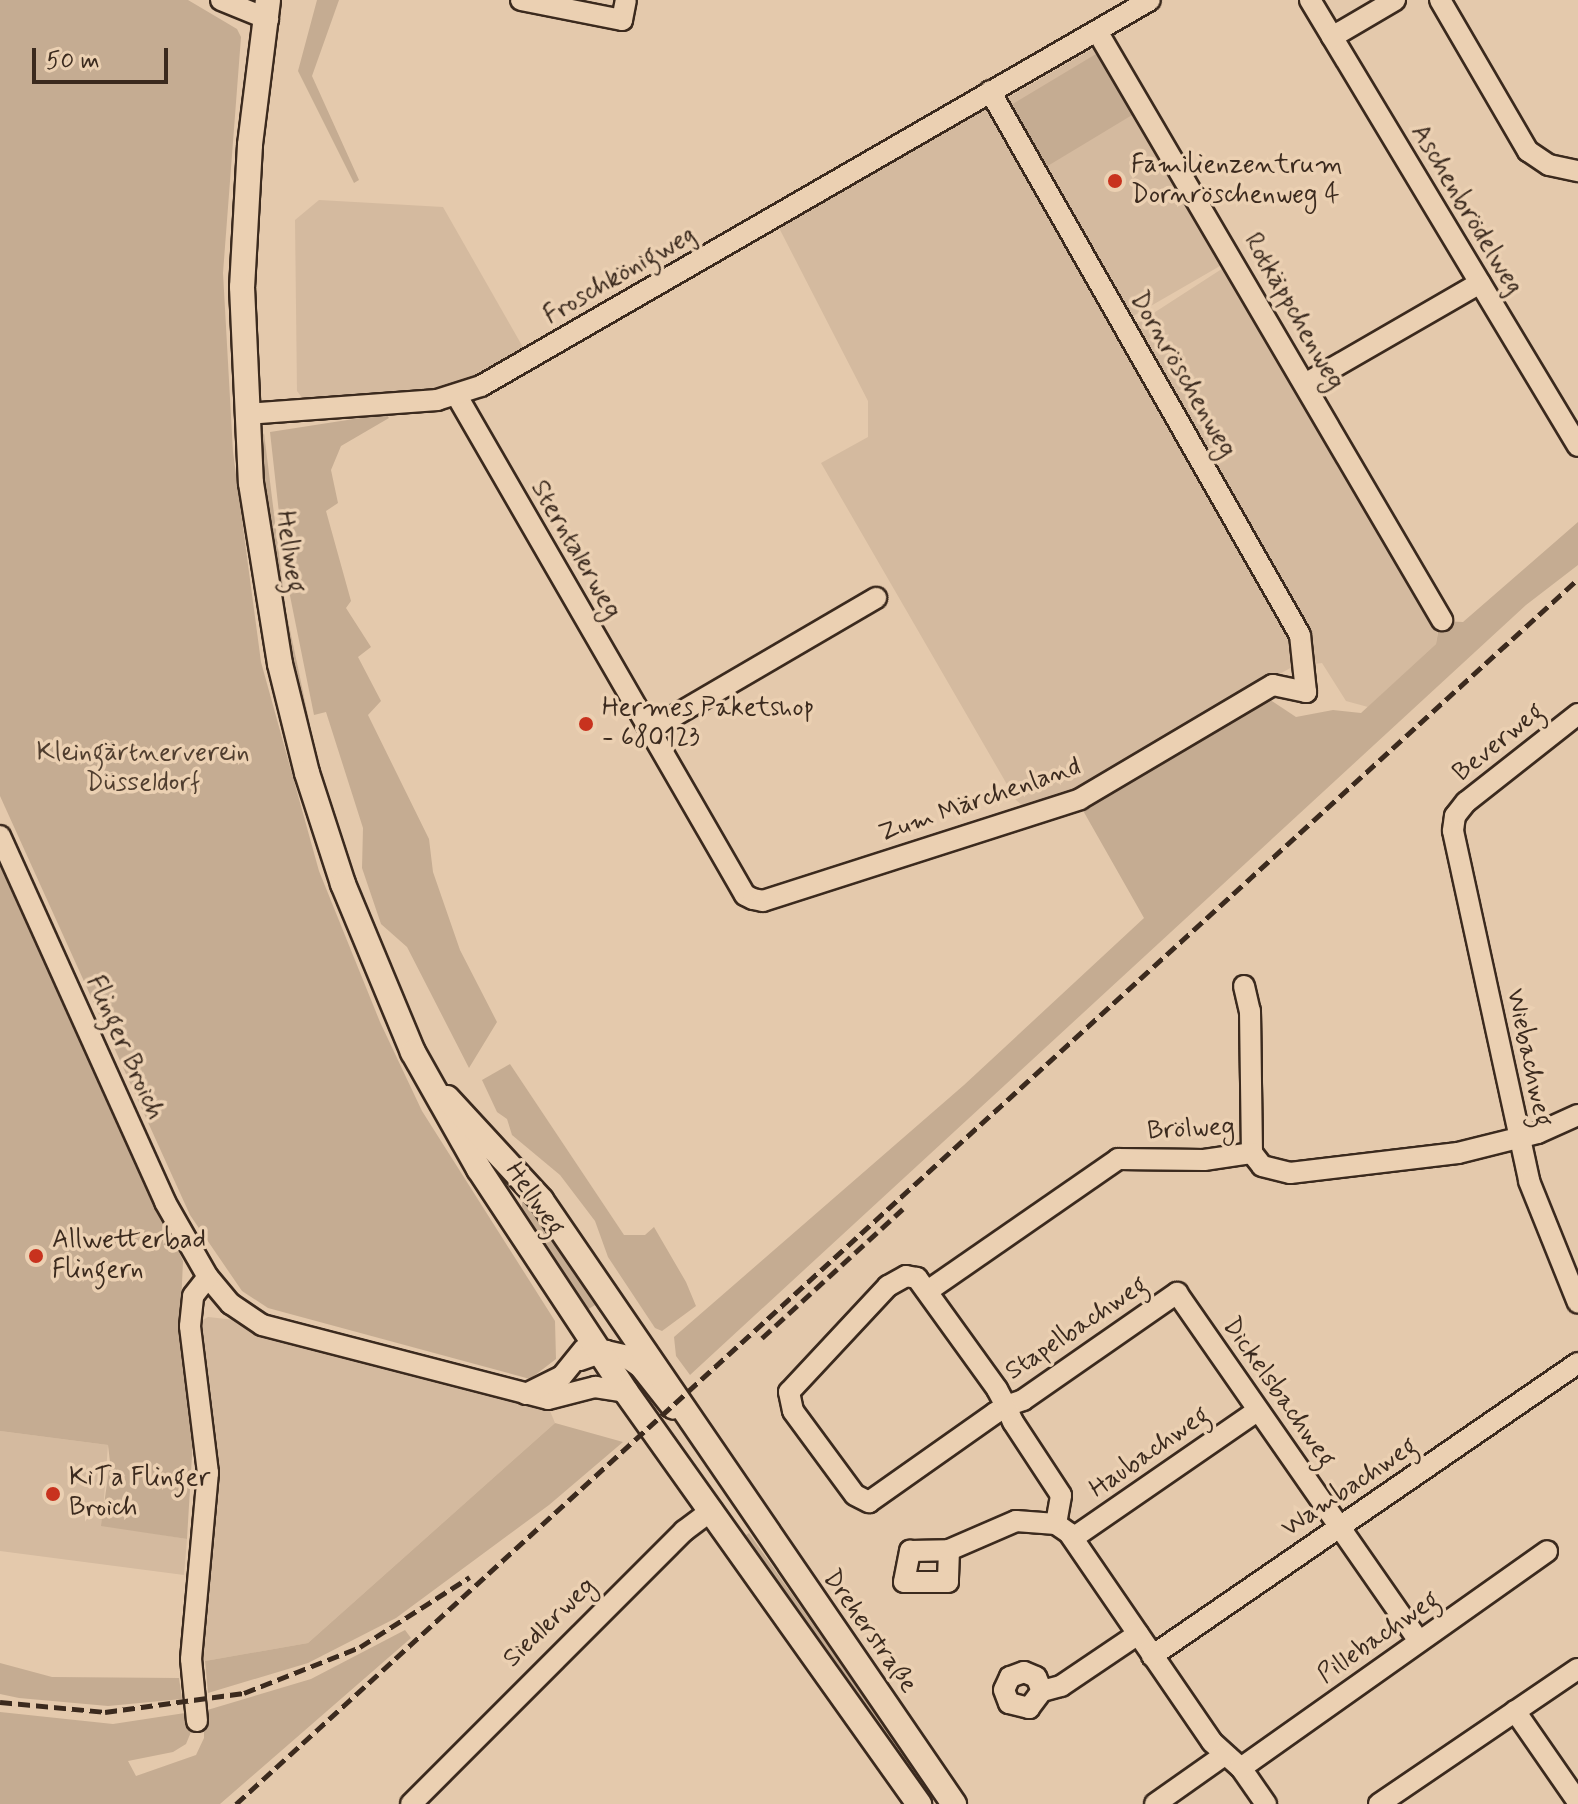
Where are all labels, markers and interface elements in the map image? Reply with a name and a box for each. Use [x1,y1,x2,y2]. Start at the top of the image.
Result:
scale bar [36,32,172,82]
text: 50 m [46,46,100,77]
street label: Aschenbrödelweg [1403,119,1529,301]
place label: Familienzentrum Dornröschenweg 4 [1131,150,1343,212]
marker: Familienzentrum Dornröschenweg 4 [1106,172,1124,190]
street label: Froschkönigweg [538,220,702,332]
street label: Rotkäppchenweg [1236,228,1350,396]
street label: Dornröschenweg [1122,286,1242,464]
street label: Sterntalerweg [523,475,627,625]
street label: Hellweg [268,509,310,595]
place label: Hermes Paketshop - 680123 [602,693,810,754]
street label: Beverweg [1447,697,1551,789]
marker: Hermes Paketshop - 680123 [577,715,595,733]
park label: Kleingärtnerverein Düsseldorf [36,738,250,800]
street label: Zum Märchenland [874,752,1086,850]
street label: Flinger Broich [78,971,170,1125]
street label: Wiebachweg [1498,986,1558,1130]
street label: Brölweg [1146,1112,1236,1148]
street label: Hellweg [498,1157,570,1243]
place label: Allwetterbad Flingern [52,1225,206,1286]
marker: Allwetterbad Flingern [27,1247,45,1265]
street label: Stapelbachweg [1000,1270,1154,1388]
street label: Dickelsbachweg [1215,1312,1341,1474]
street label: Haubachweg [1084,1400,1216,1506]
street label: Wambachweg [1276,1431,1424,1545]
place label: KiTa Flinger Broich [69,1463,210,1524]
marker: KiTa Flinger Broich [44,1485,62,1503]
street label: Dreherstraße [815,1564,923,1700]
street label: Siedlerweg [497,1571,603,1675]
street label: Pillebachweg [1312,1585,1446,1691]

